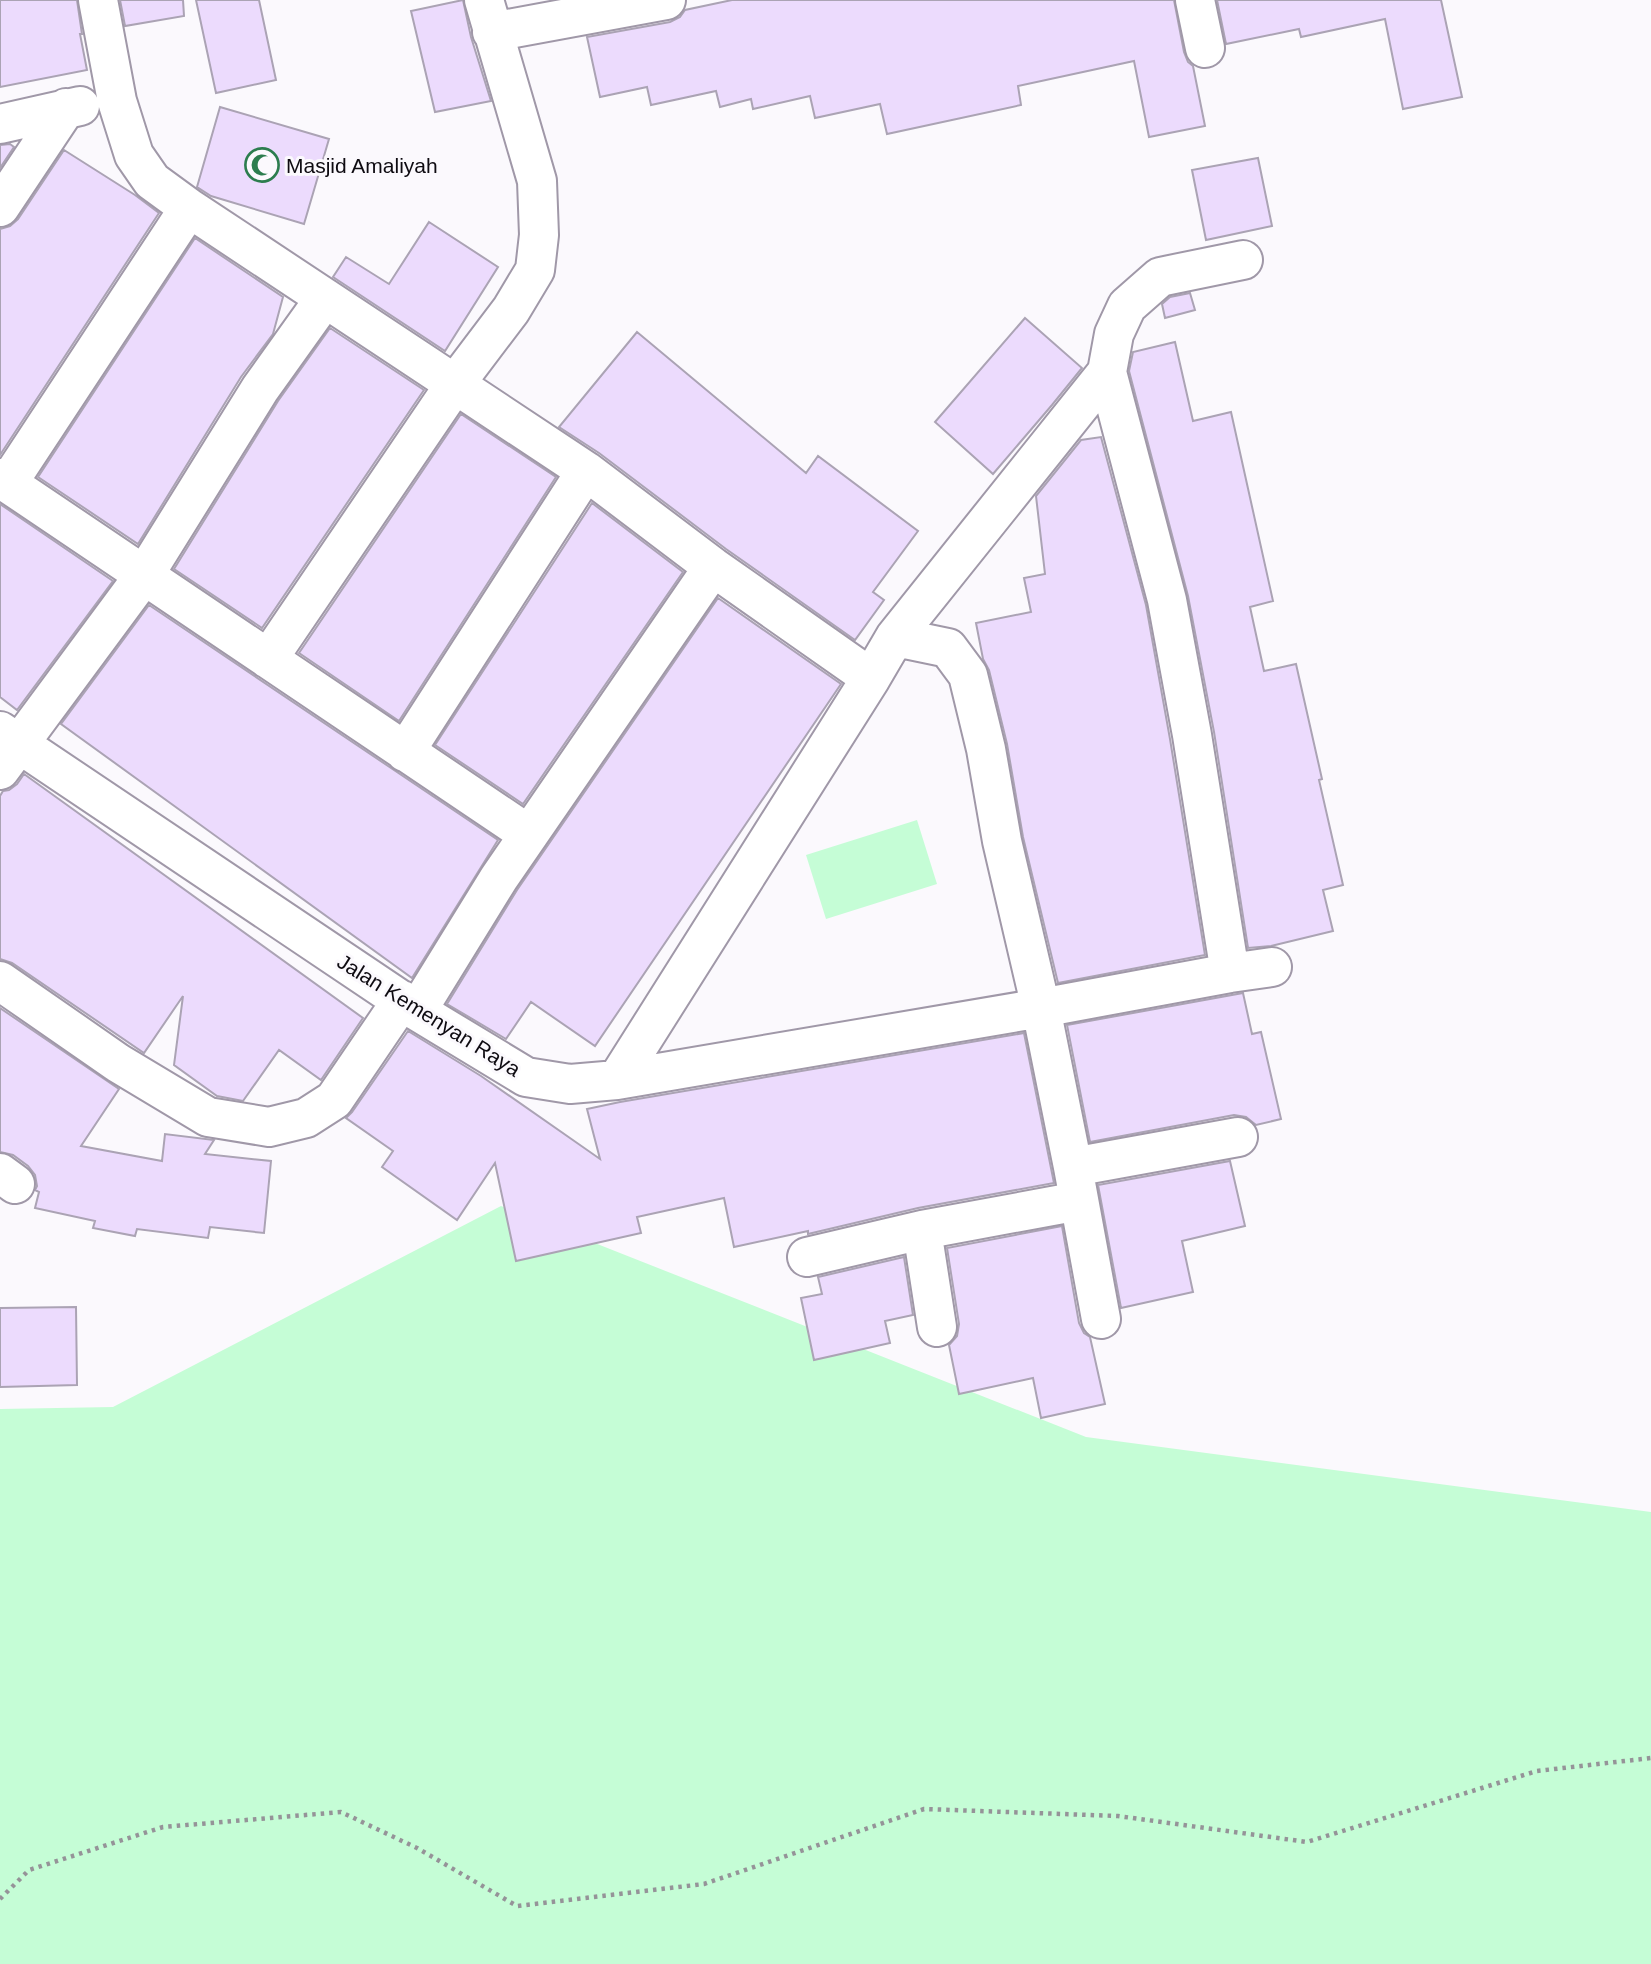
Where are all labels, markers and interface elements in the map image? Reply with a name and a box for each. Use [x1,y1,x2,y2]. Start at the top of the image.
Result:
mosque icon: Masjid Amaliyah [243,146,281,184]
place label: Masjid Amaliyah [286,154,438,177]
street label: Jalan Kemenyan Raya [333,949,525,1081]

